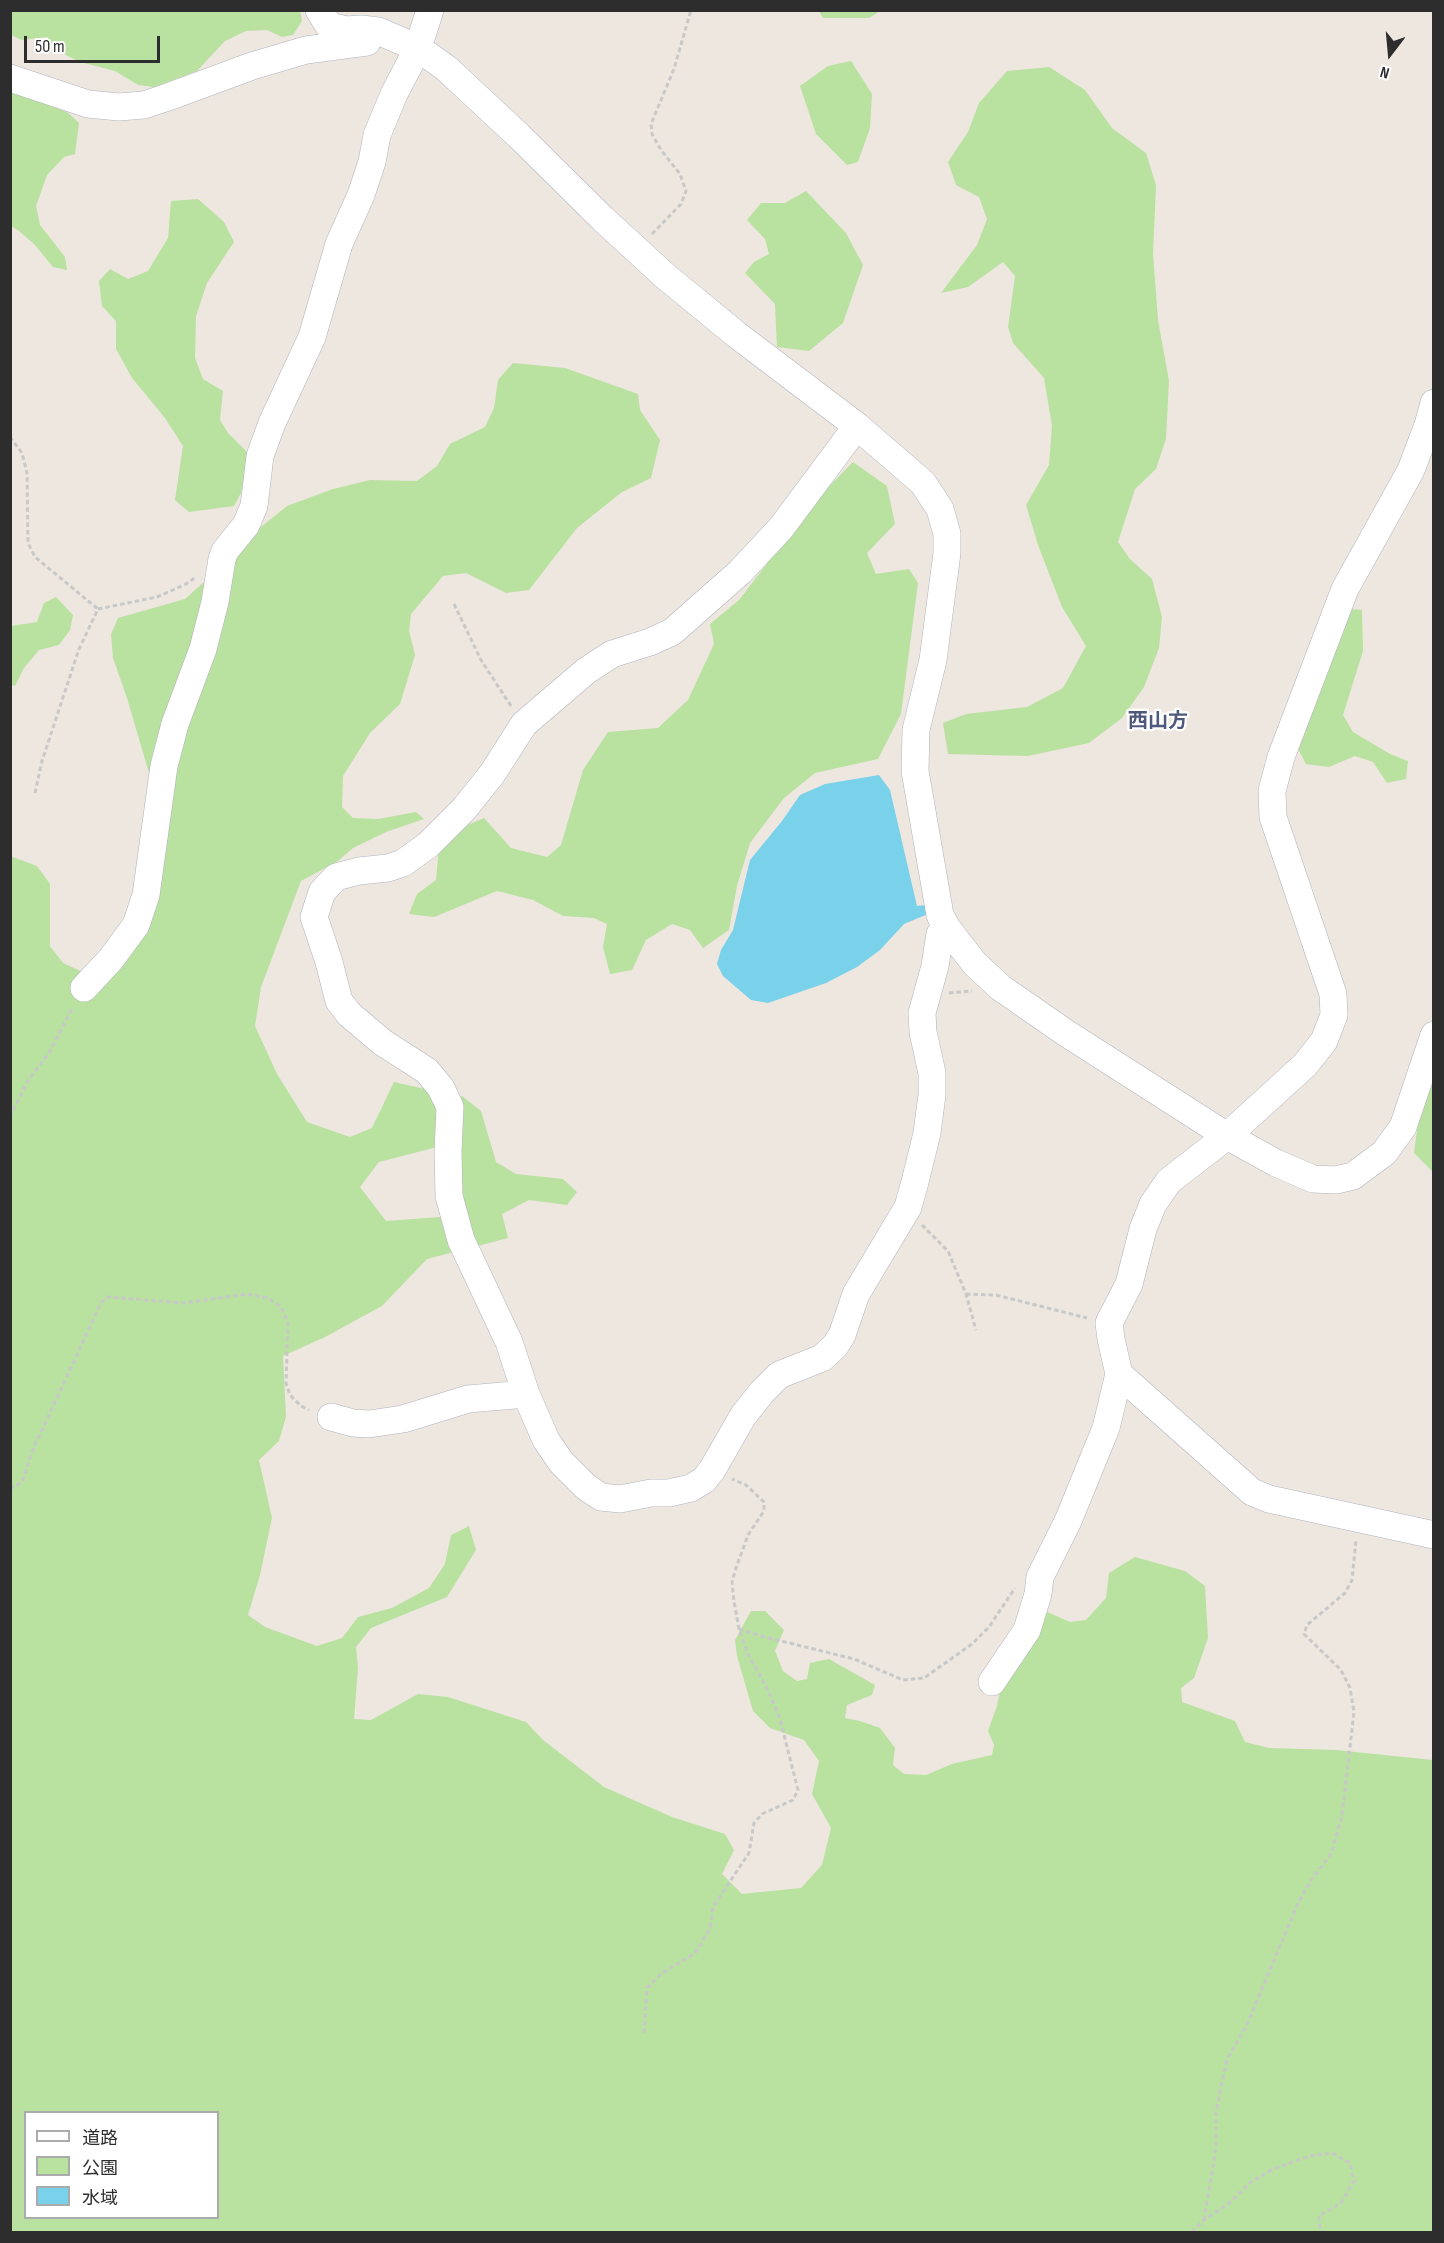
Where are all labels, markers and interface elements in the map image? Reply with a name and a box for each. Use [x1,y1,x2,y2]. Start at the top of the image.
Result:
scale bar [27,24,164,62]
north arrow [1360,24,1420,84]
text: 50 m [35,36,65,57]
text: N [1378,61,1392,82]
district label: 西山方 [1128,710,1188,734]
legend [24,2111,219,2219]
text: 道路 [82,2128,118,2149]
text: 公園 [82,2158,118,2179]
text: 水域 [82,2188,118,2209]

